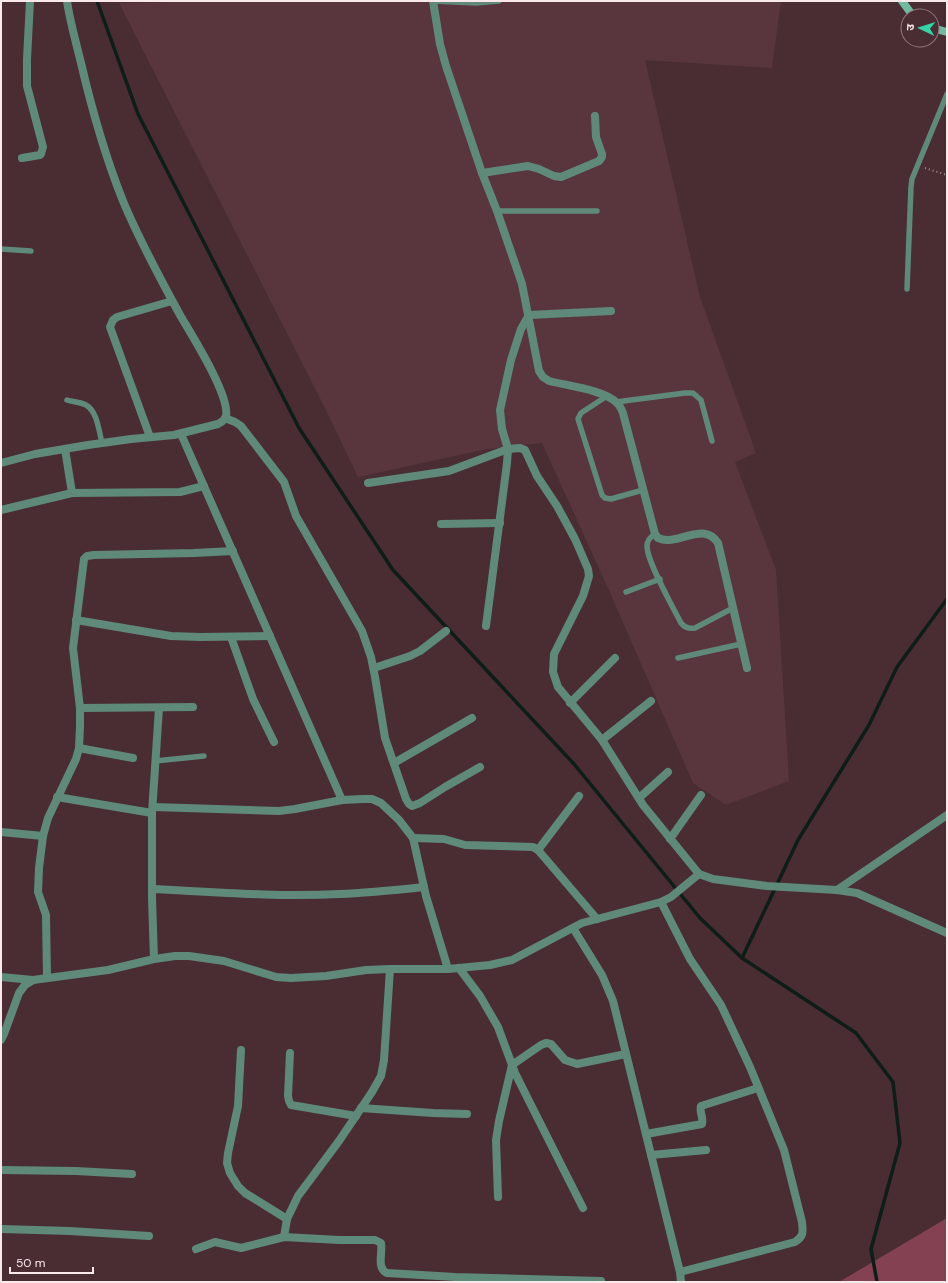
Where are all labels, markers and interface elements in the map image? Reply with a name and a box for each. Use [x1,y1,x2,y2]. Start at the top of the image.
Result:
north arrow [900,8,940,48]
text: उ [903,23,917,31]
scale bar [10,1249,93,1275]
text: 50 m [16,1255,45,1271]

